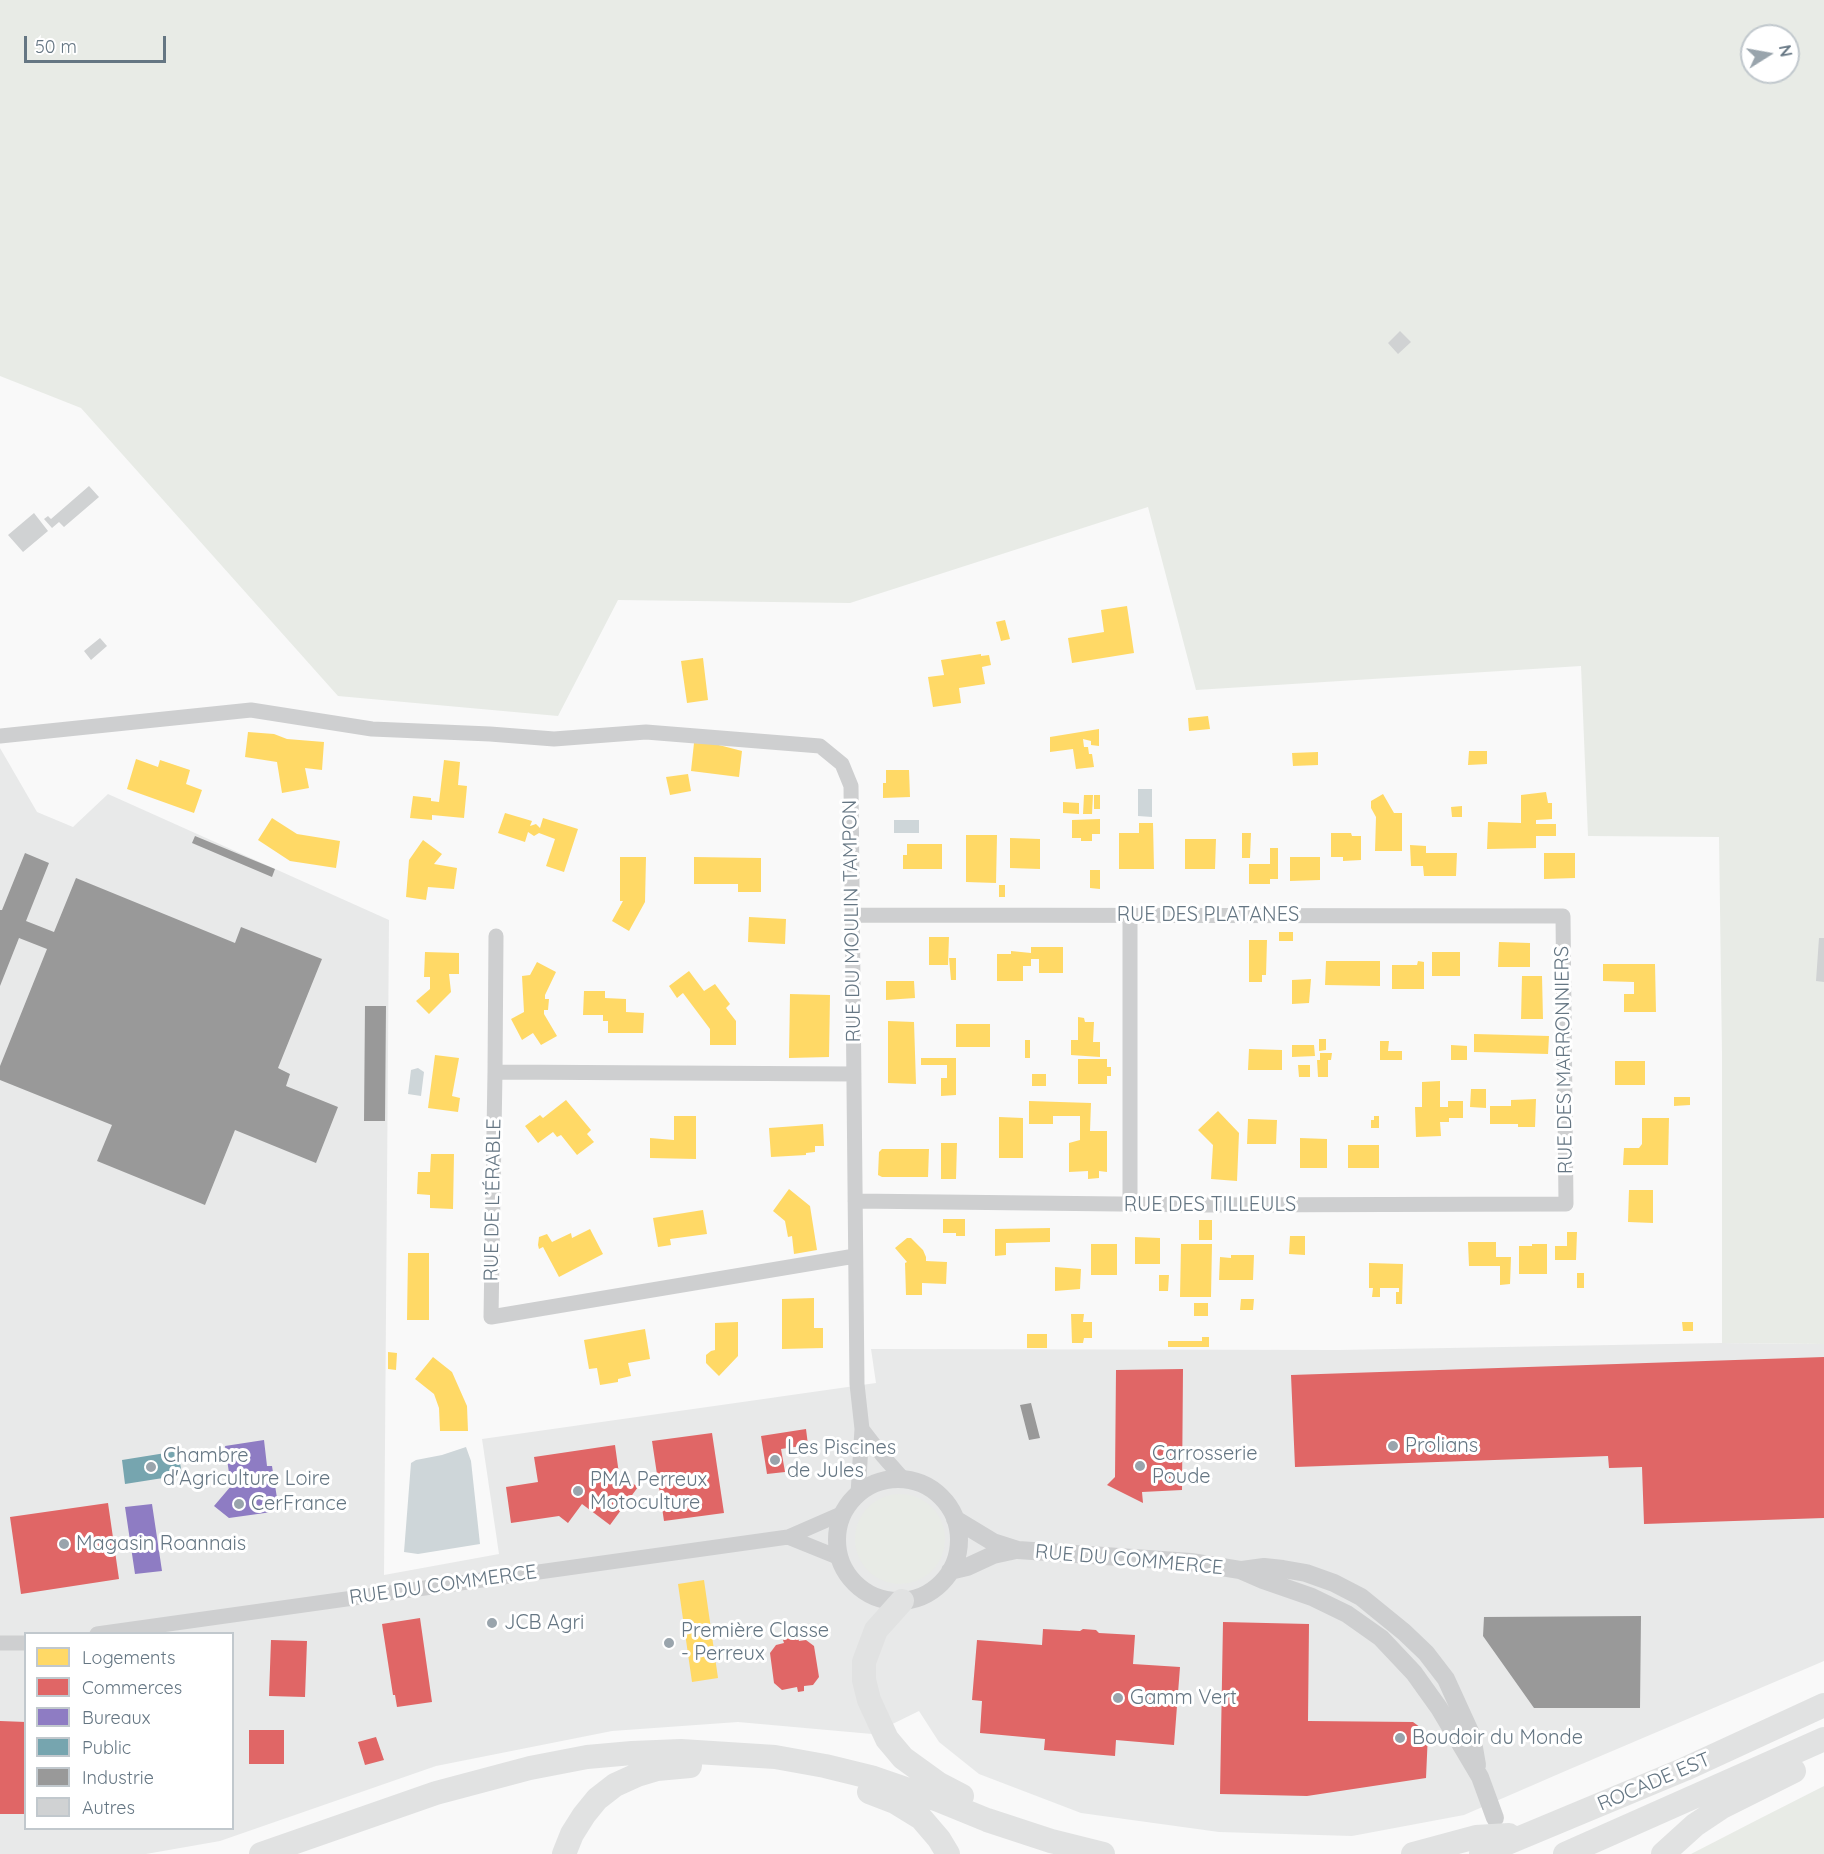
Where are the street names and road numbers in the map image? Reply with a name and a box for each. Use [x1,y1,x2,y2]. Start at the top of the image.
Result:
street label: RUE DU MOULIN TAMPON [838,799,866,1043]
street label: RUE DES PLATANES [1117,903,1299,927]
street label: RUE DES MARRONNIERS [1550,946,1578,1174]
street label: RUE DE L’ÉRABLE [480,1118,506,1282]
street label: RUE DES TILLEULS [1124,1193,1296,1217]
street label: RUE DU COMMERCE [1034,1540,1224,1580]
street label: RUE DU COMMERCE [348,1560,538,1610]
street label: ROCADE EST [1594,1747,1714,1817]

